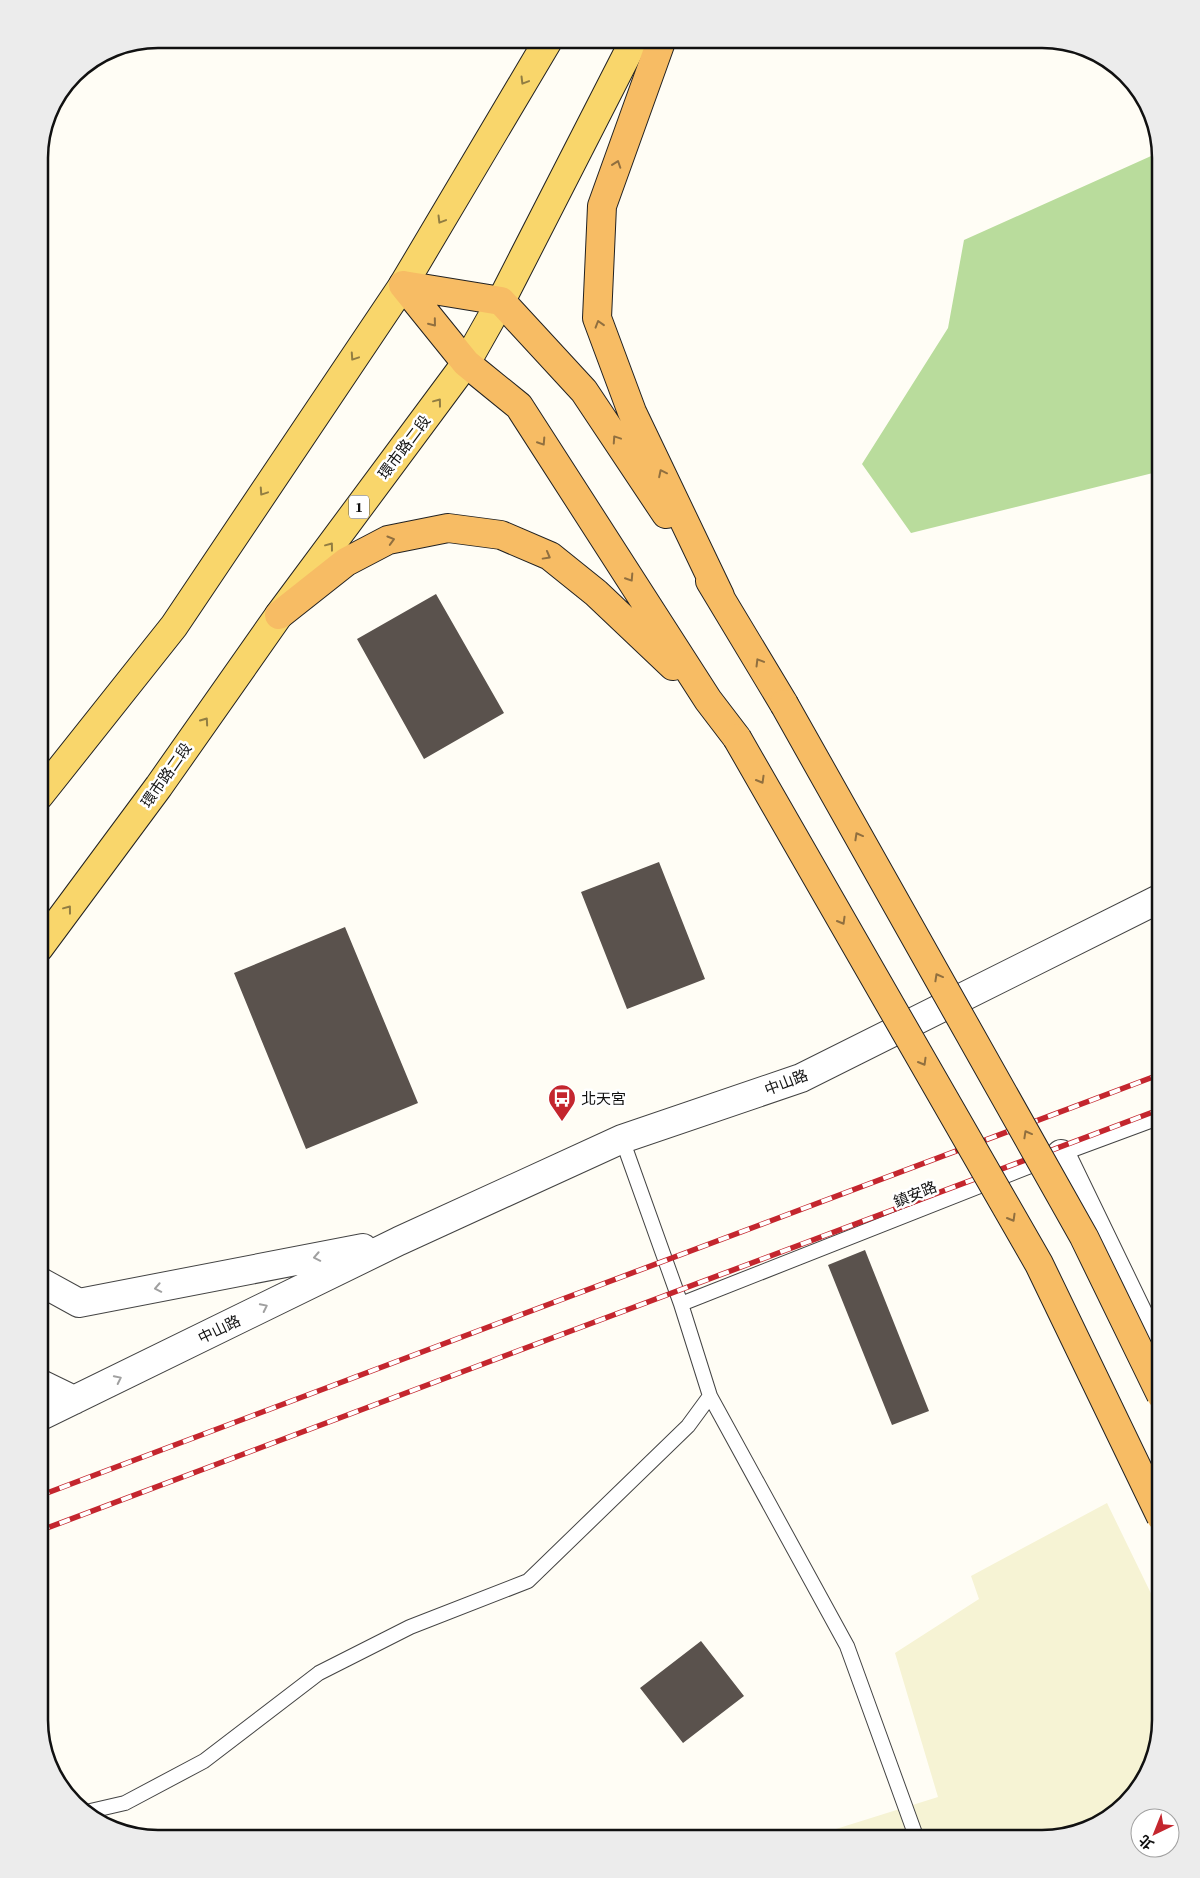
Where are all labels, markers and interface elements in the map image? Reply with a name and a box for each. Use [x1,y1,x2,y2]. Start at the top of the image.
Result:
one-way arrow [521,75,531,84]
one-way arrow [611,160,621,169]
one-way arrow [438,215,448,224]
one-way arrow [428,317,436,326]
one-way arrow [595,320,605,328]
one-way arrow [351,352,360,361]
one-way arrow [432,399,440,408]
street label: 環市路二段 [373,411,435,483]
one-way arrow [613,435,622,445]
one-way arrow [536,436,545,445]
one-way arrow [657,469,668,478]
one-way arrow [260,487,270,496]
road number: 1 [349,496,369,518]
one-way arrow [387,536,395,546]
one-way arrow [324,543,332,552]
one-way arrow [542,550,551,560]
one-way arrow [624,573,633,582]
one-way arrow [756,658,766,667]
one-way arrow [199,717,208,727]
street label: 環市路二段 [136,738,196,812]
one-way arrow [755,775,765,784]
one-way arrow [855,832,865,841]
one-way arrow [62,905,71,915]
one-way arrow [836,916,846,925]
one-way arrow [935,974,945,983]
one-way arrow [917,1057,927,1066]
street label: 中山路 [761,1064,811,1100]
bus stop icon: 北天宮 [547,1083,577,1122]
place label: 北天宮 [581,1088,626,1109]
one-way arrow [1023,1131,1033,1140]
street label: 鎮安路 [890,1176,940,1212]
one-way arrow [1006,1213,1016,1222]
one-way arrow [313,1251,321,1262]
one-way arrow [153,1282,162,1293]
one-way arrow [259,1303,268,1314]
street label: 中山路 [194,1310,244,1348]
one-way arrow [113,1375,122,1385]
north arrow [1130,1808,1180,1858]
text: 北 [1134,1830,1158,1855]

